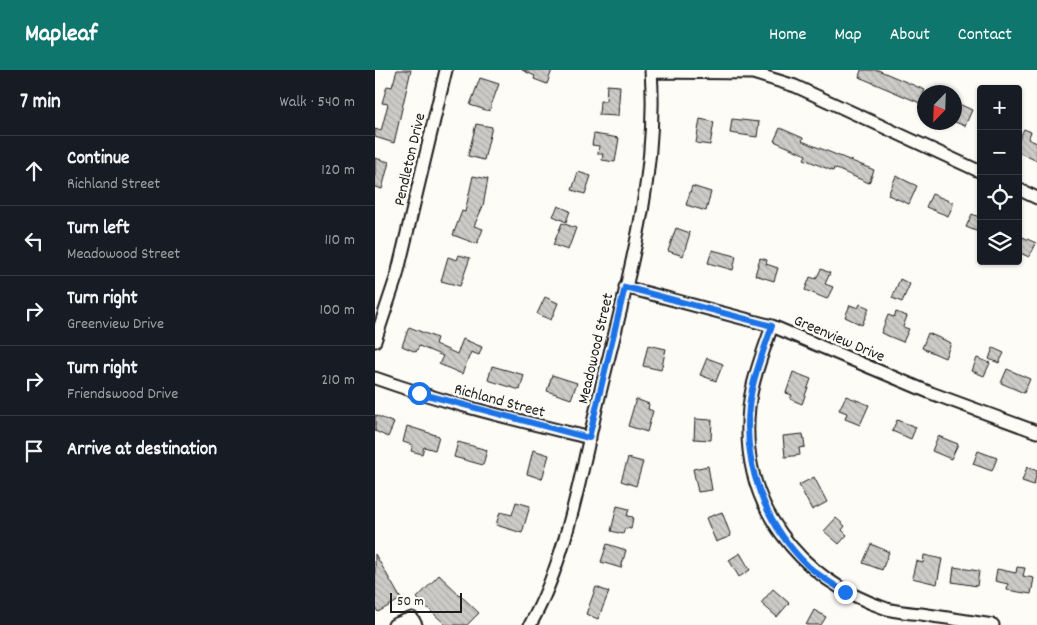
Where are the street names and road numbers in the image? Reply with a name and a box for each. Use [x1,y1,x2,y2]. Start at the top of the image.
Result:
street label: Pendleton Drive [389,111,432,208]
street label: Meadowood Street [573,291,620,406]
street label: Greenview Drive [790,310,888,369]
street label: Richland Street [451,378,547,425]

